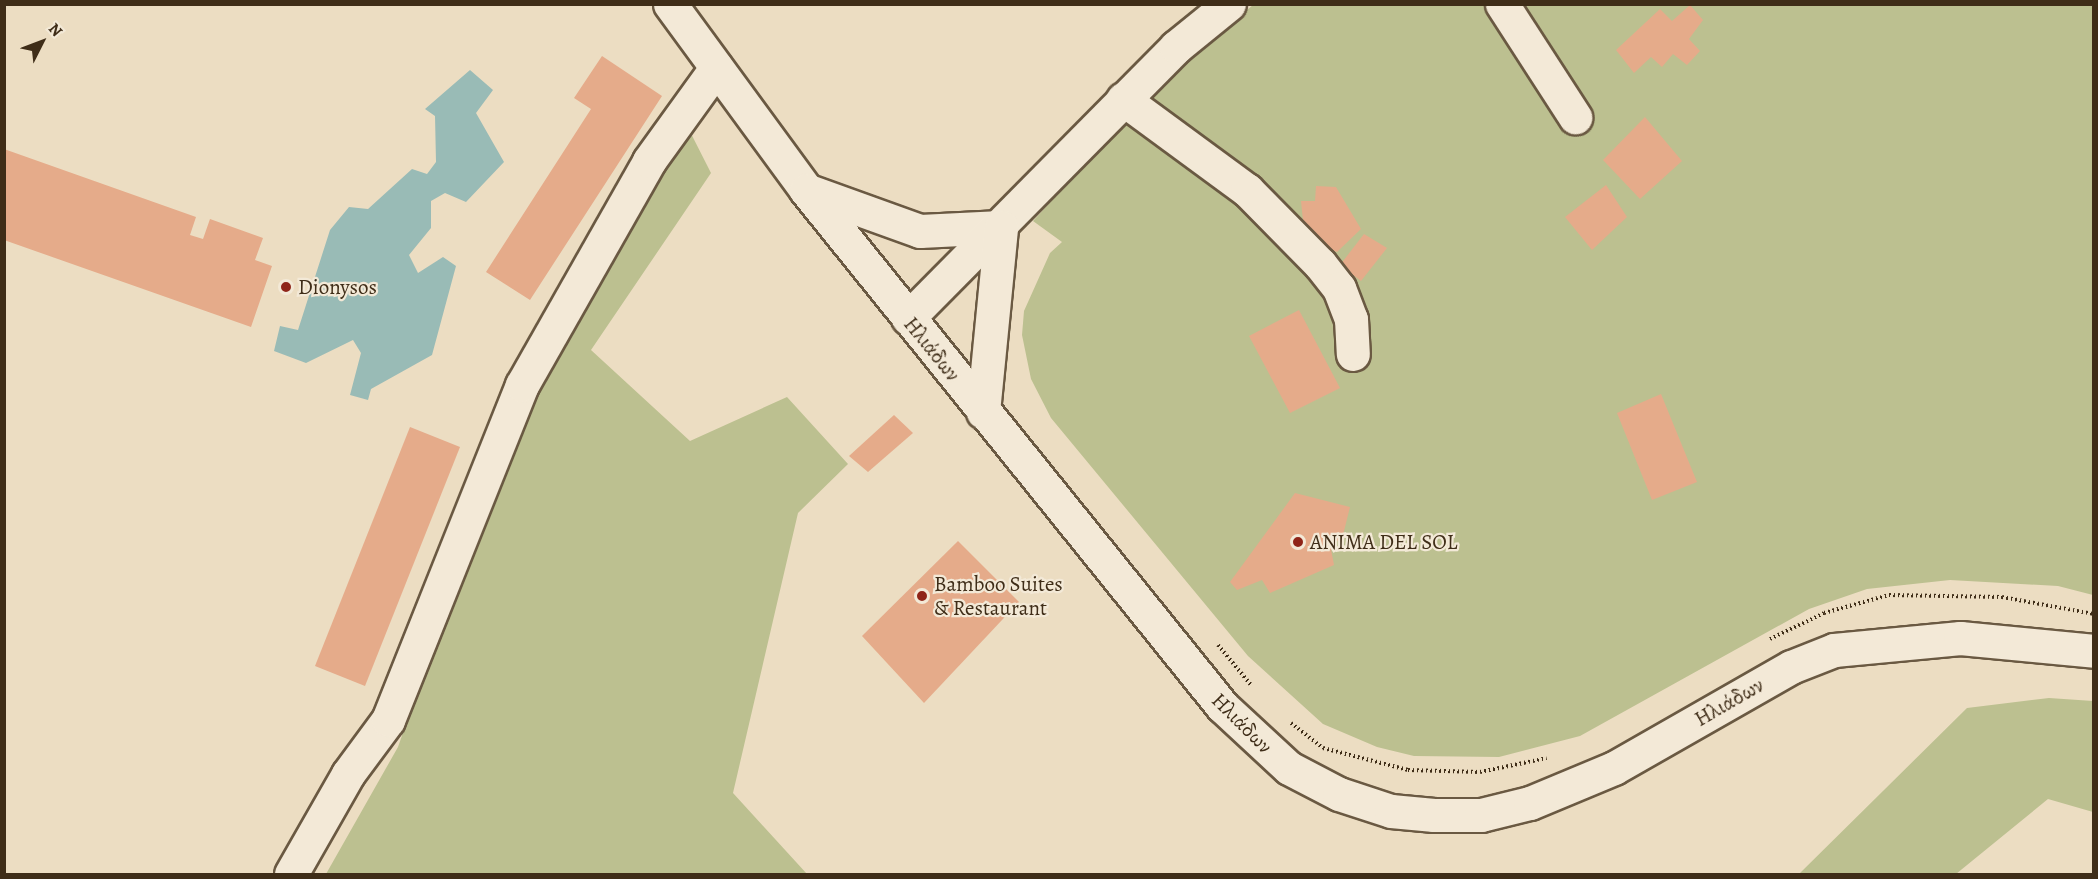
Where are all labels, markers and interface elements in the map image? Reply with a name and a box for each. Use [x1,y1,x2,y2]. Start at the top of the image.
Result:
north arrow [12,12,72,72]
text: N [43,18,67,42]
place label: Dionysos [298,274,377,300]
marker: Dionysos [279,280,293,294]
street label: Ηλιάδων [899,312,965,386]
place label: ANIMA DEL SOL [1310,529,1457,555]
marker: ANIMA DEL SOL [1291,535,1305,549]
place label: Bamboo Suites & Restaurant [934,571,1063,621]
marker: Bamboo Suites & Restaurant [915,589,929,603]
street label: Ηλιάδων [1690,672,1768,732]
street label: Ηλιάδων [1206,687,1278,759]

